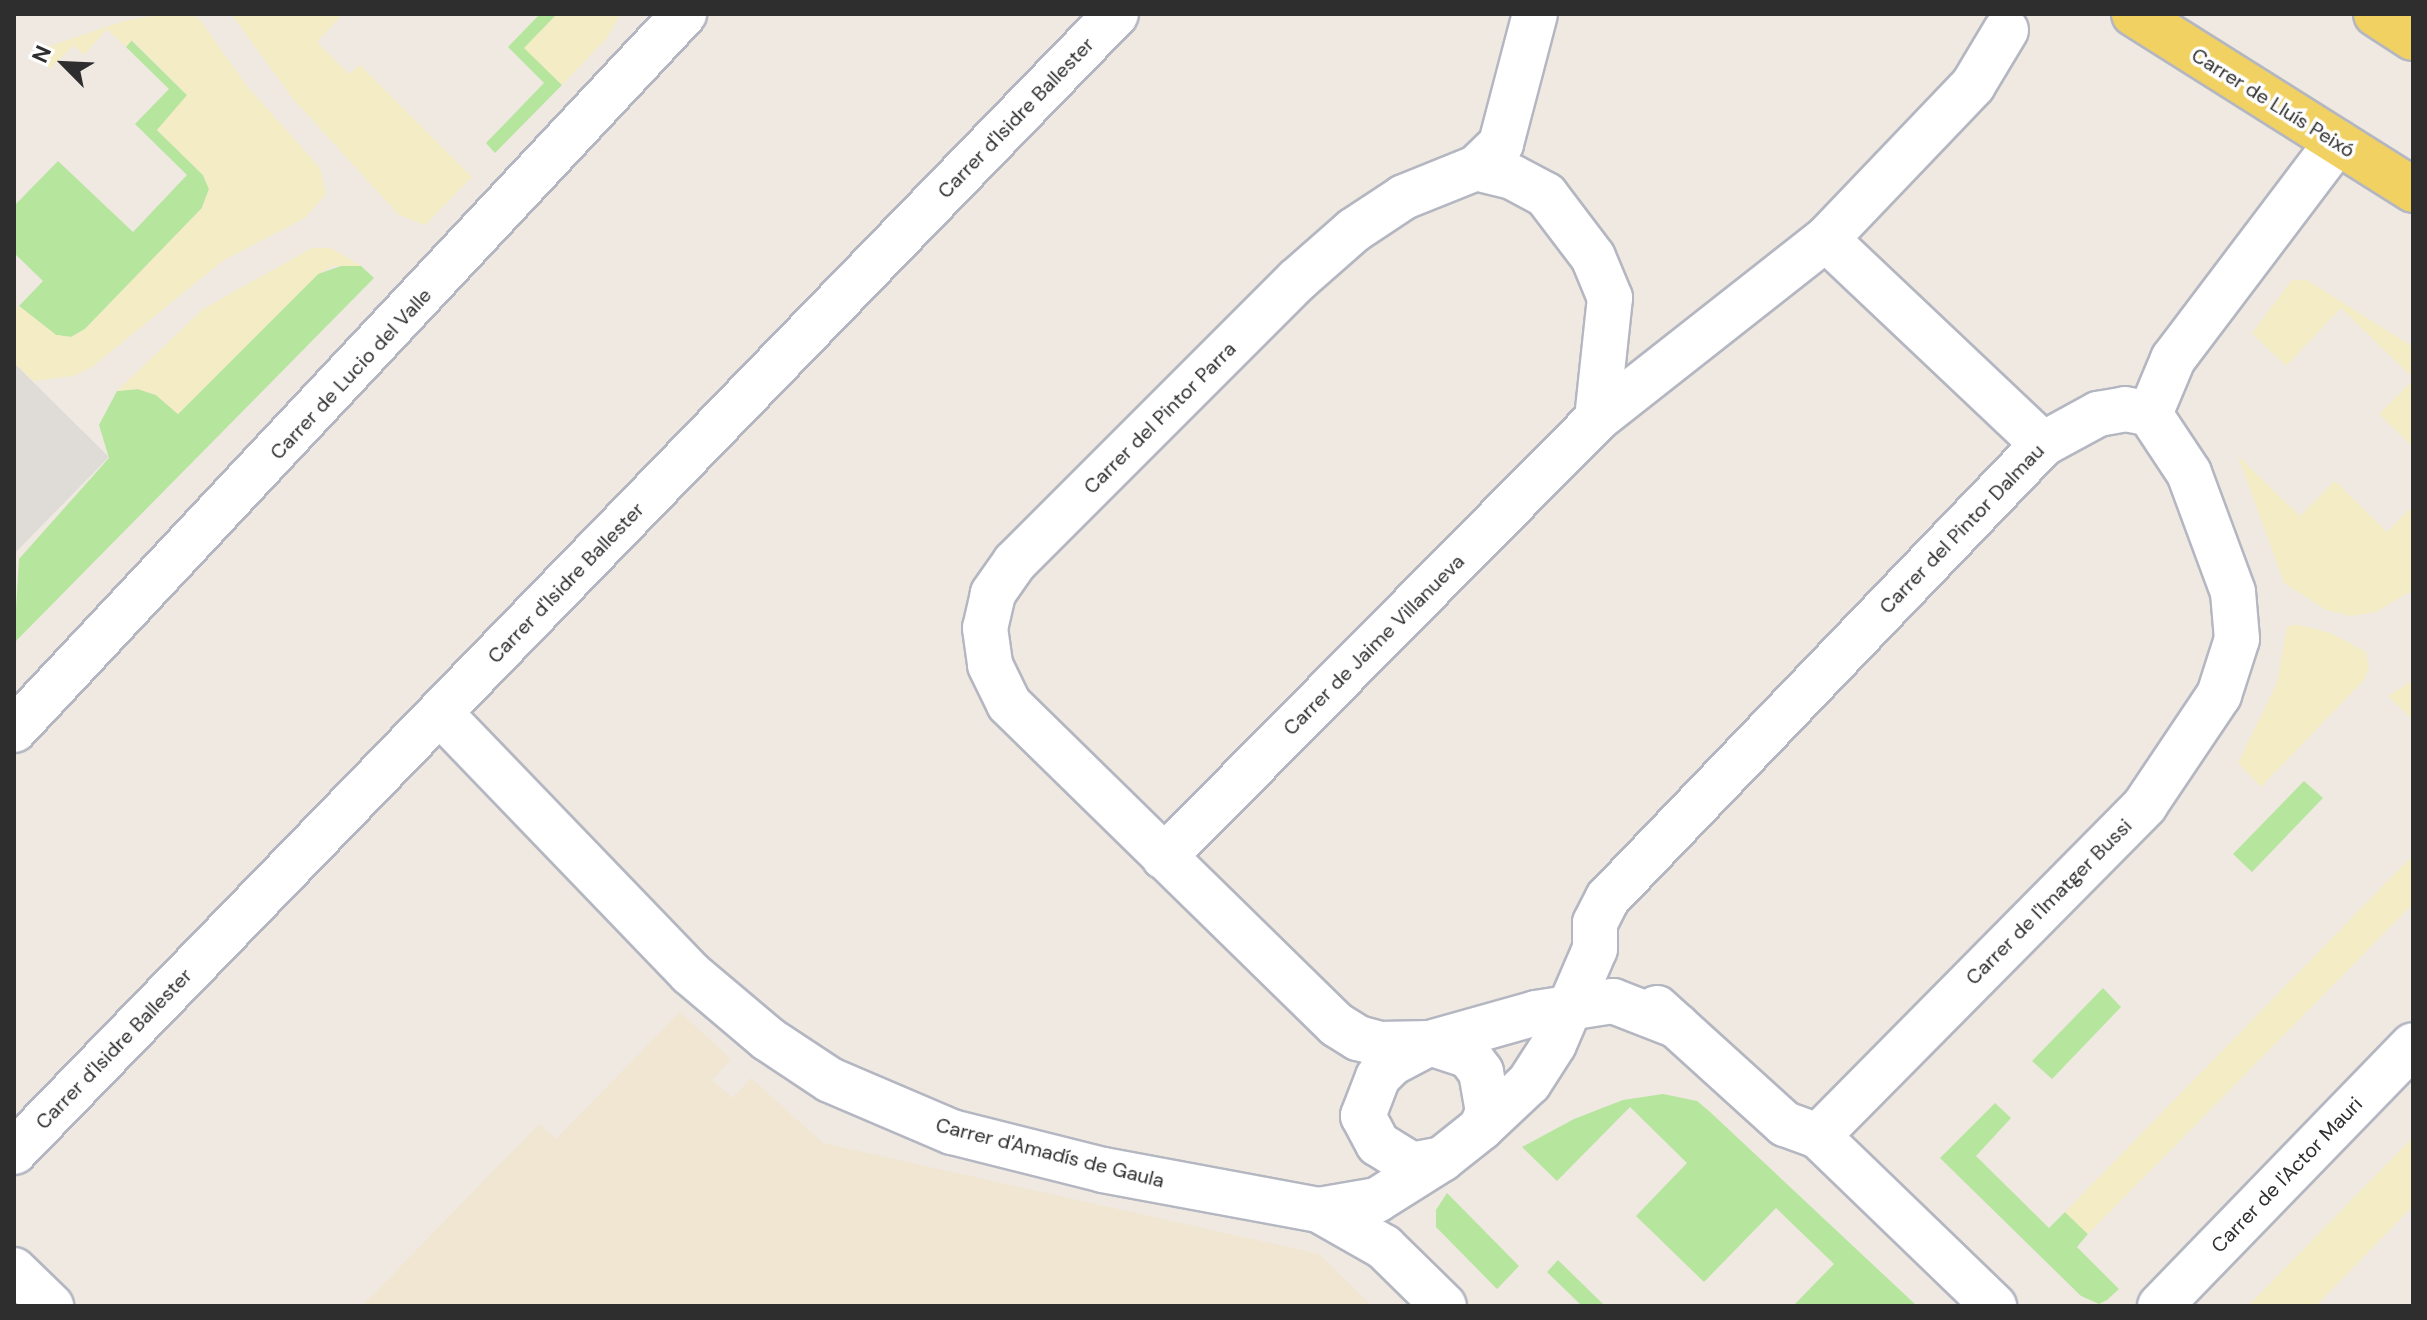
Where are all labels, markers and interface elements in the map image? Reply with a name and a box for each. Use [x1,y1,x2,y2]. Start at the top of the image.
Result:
north arrow [24,24,104,104]
street label: Carrer d'Isidre Ballester [933,33,1099,203]
text: N [25,41,58,67]
street label: Carrer de Lluís Peixó [2187,43,2359,163]
street label: Carrer de Lucio del Valle [265,283,437,465]
street label: Carrer del Pintor Parra [1079,337,1241,499]
street label: Carrer del Pintor Dalmau [1875,439,2049,619]
street label: Carrer d'Isidre Ballester [483,498,649,668]
street label: Carrer de Jaime Villanueva [1279,550,1469,740]
street label: Carrer de l'Imatger Bussi [1961,814,2137,990]
street label: Carrer d'Isidre Ballester [31,964,197,1134]
street label: Carrer de l'Actor Mauri [2207,1092,2367,1258]
street label: Carrer d'Amadís de Gaula [933,1113,1167,1193]

